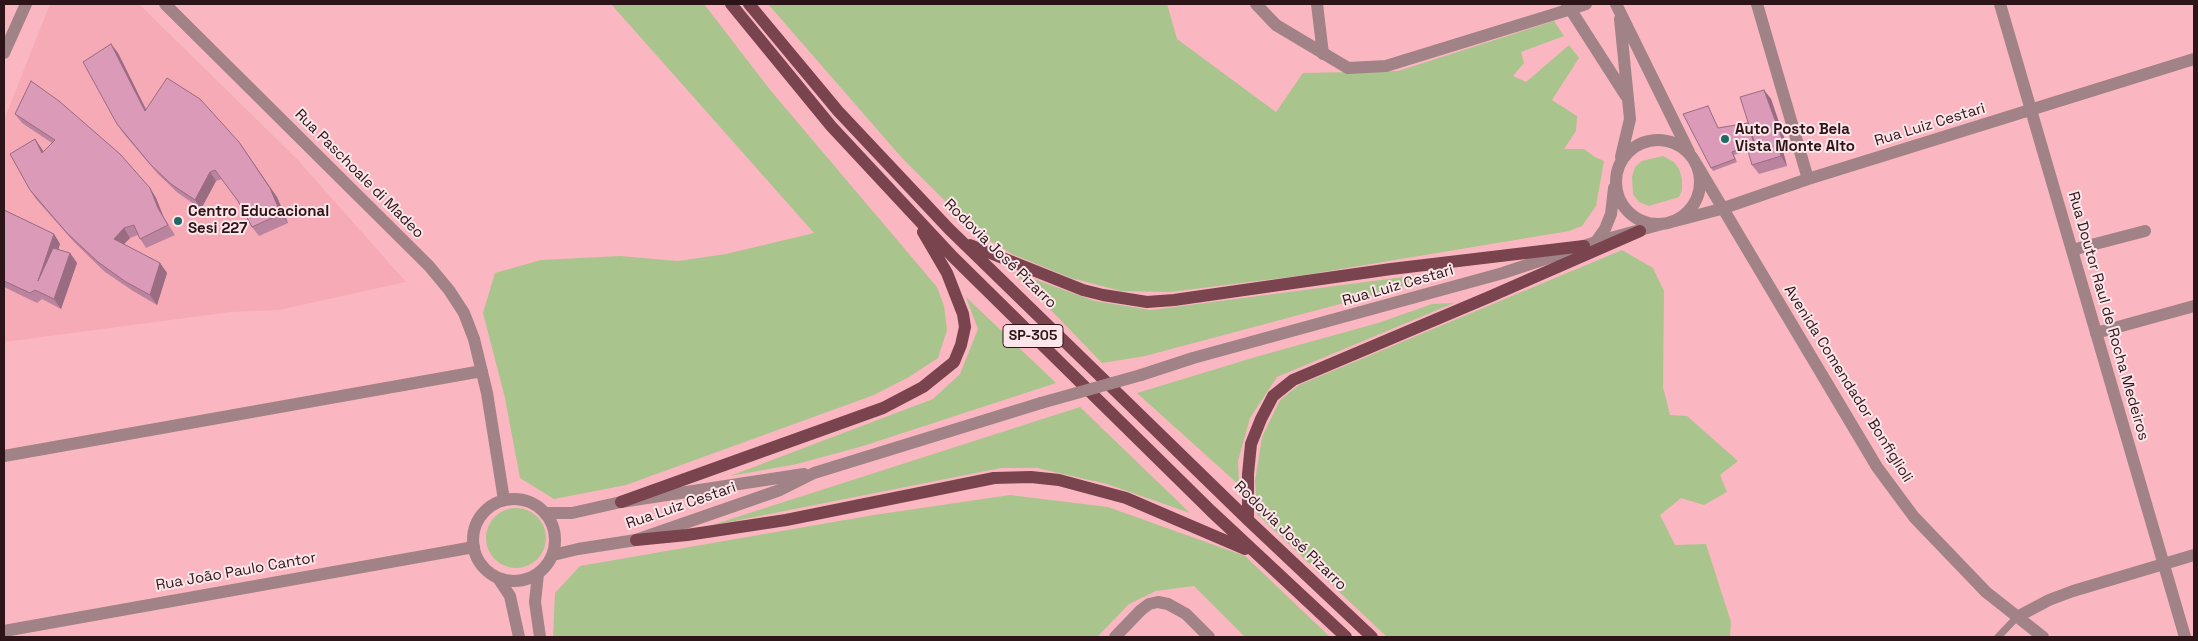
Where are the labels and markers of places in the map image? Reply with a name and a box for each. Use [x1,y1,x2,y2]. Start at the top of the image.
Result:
place label: Auto Posto Bela Vista Monte Alto [1735,121,1855,156]
marker: Auto Posto Bela Vista Monte Alto [1719,133,1731,145]
place label: Centro Educacional Sesi 227 [188,203,329,238]
marker: Centro Educacional Sesi 227 [172,215,184,227]

